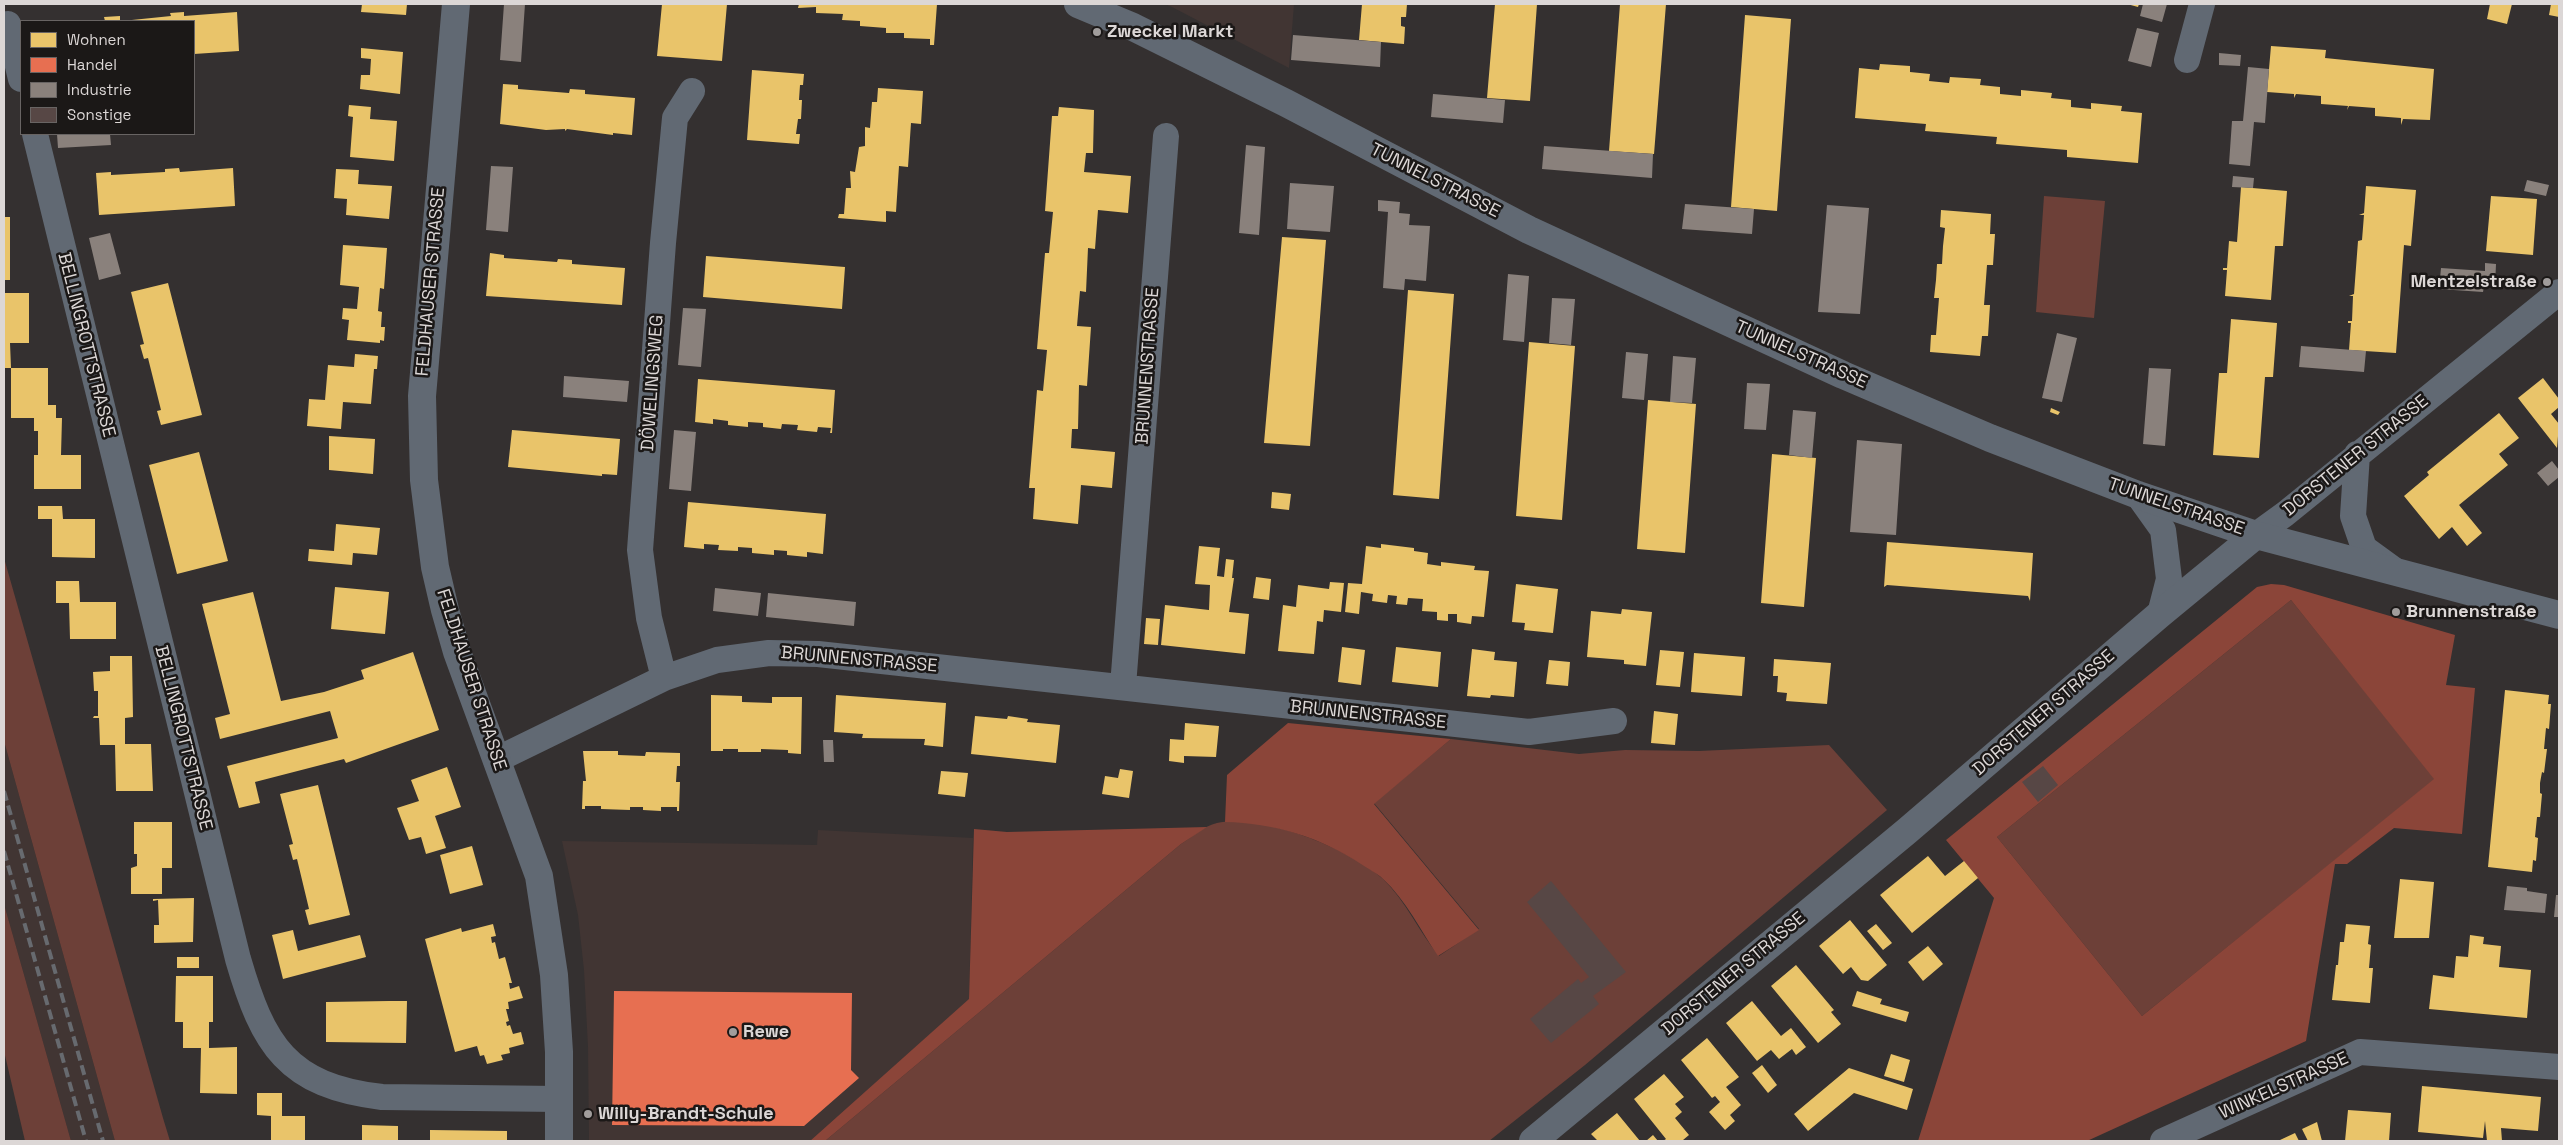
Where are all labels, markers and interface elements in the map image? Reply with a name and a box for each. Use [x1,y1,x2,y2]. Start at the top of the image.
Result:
legend [20,20,195,135]
place label: Zweckel Markt [1107,21,1234,43]
marker: Zweckel Markt [1091,26,1103,38]
text: Wohnen [67,30,126,49]
text: Handel [67,55,117,74]
text: Industrie [67,80,132,99]
text: Sonstige [67,105,131,124]
street label: TUNNELSTRASSE [1367,139,1503,223]
street label: FELDHAUSER STRASSE [412,187,450,377]
street label: BELLINGROTTSTRASSE [53,250,119,440]
place label: Mentzelstraße [2410,271,2537,293]
marker: Mentzelstraße [2541,276,2553,288]
street label: BRUNNENSTRASSE [1132,287,1164,445]
street label: DÖWELINGSWEG [637,314,669,452]
street label: TUNNELSTRASSE [1732,316,1870,394]
street label: DORSTENER STRASSE [2279,391,2433,521]
street label: TUNNELSTRASSE [2105,474,2247,540]
street label: FELDHAUSER STRASSE [431,587,511,773]
place label: Brunnenstraße [2406,601,2537,623]
marker: Brunnenstraße [2390,606,2402,618]
street label: BRUNNENSTRASSE [780,642,938,678]
street label: BELLINGROTTSTRASSE [150,643,216,833]
street label: DORSTENER STRASSE [1969,646,2119,780]
street label: BRUNNENSTRASSE [1289,696,1447,734]
street label: DORSTENER STRASSE [1658,908,1810,1040]
place label: Rewe [743,1021,789,1043]
marker: Rewe [727,1026,739,1038]
street label: WINKELSTRASSE [2216,1048,2352,1124]
place label: Willy-Brandt-Schule [598,1103,774,1125]
marker: Willy-Brandt-Schule [582,1108,594,1120]

